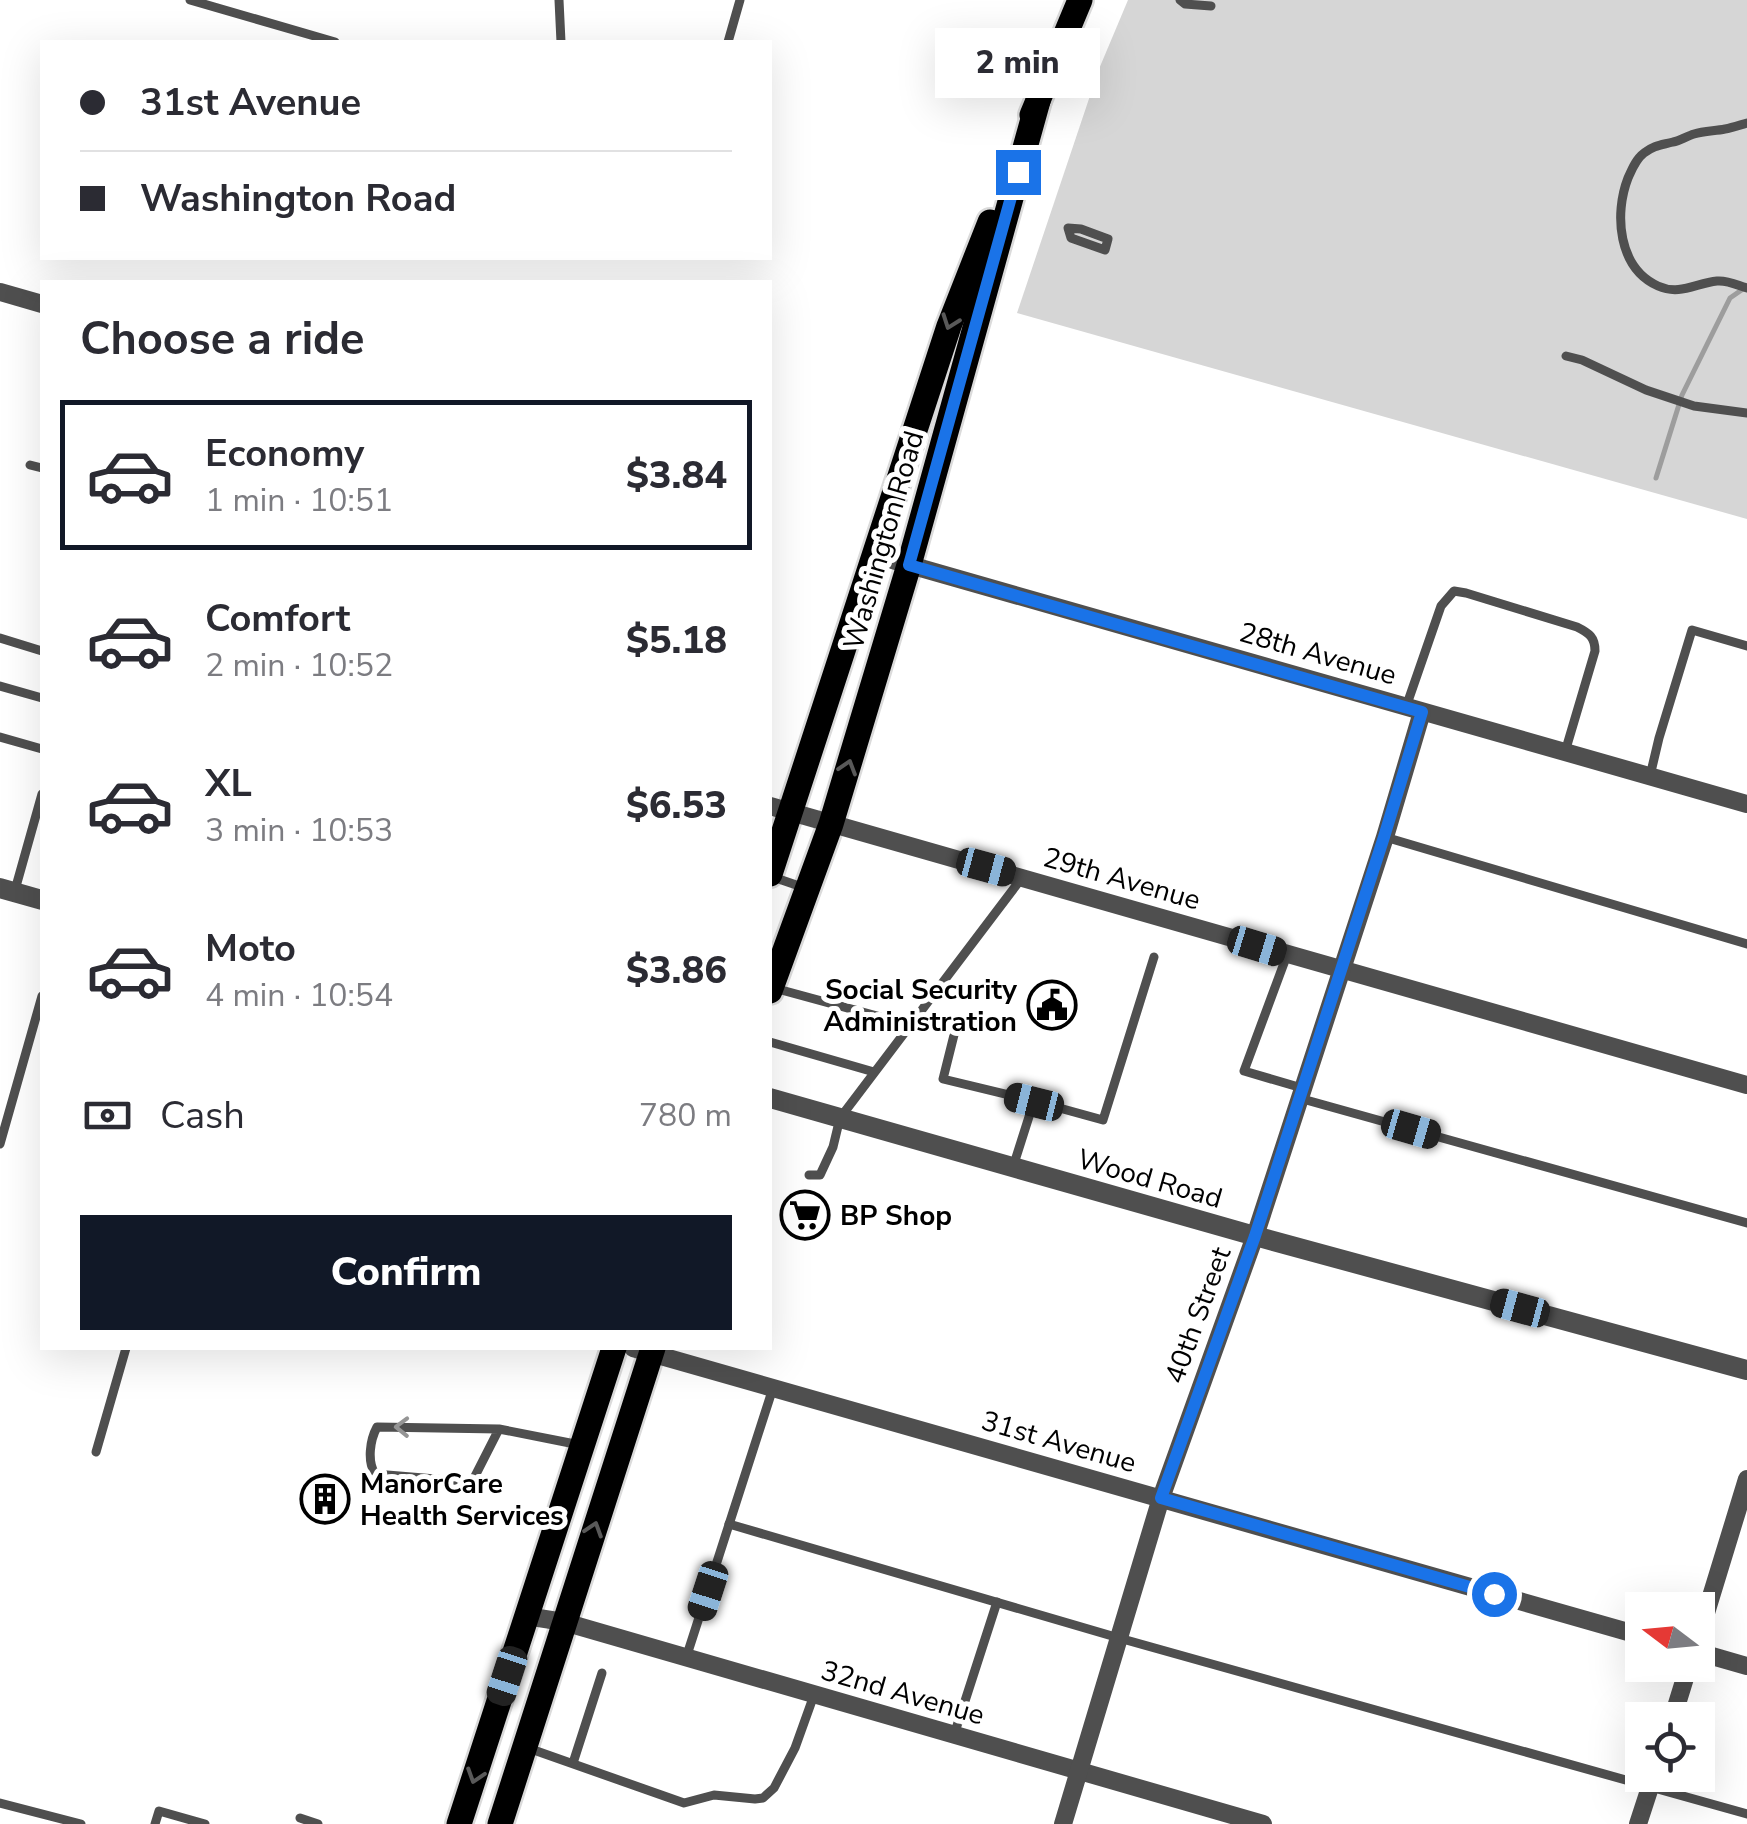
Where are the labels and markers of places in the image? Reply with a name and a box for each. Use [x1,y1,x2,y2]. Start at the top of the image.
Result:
place label: Social Security Administration [823,971,1017,1041]
public building icon: Social Security Administration [1026,979,1078,1031]
supermarket icon: BP Shop [779,1189,831,1241]
place label: BP Shop [840,1197,952,1235]
place label: ManorCare Health Services [360,1465,564,1535]
building icon: ManorCare Health Services [299,1473,351,1525]

